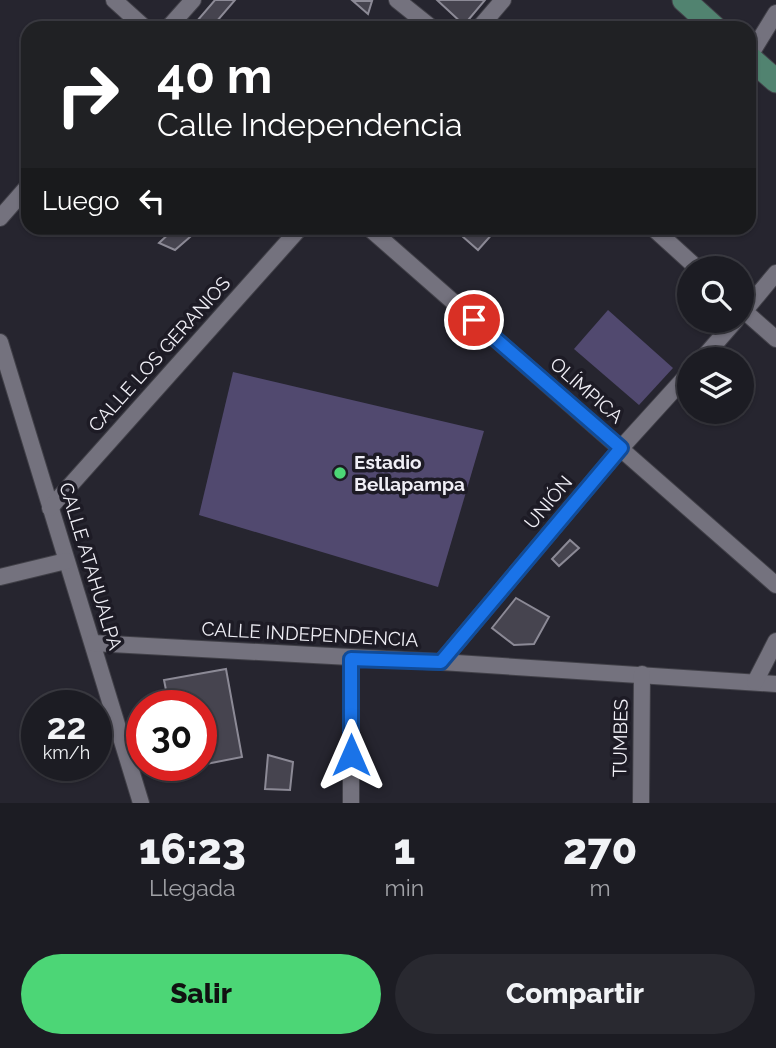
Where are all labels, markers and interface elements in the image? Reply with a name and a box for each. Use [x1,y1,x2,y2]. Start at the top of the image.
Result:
text: 40 m [157,47,272,104]
icon: right [42,49,133,140]
text: Calle Independencia [157,106,463,143]
icon: left [133,182,171,220]
text: Luego [42,186,119,216]
map controls [677,256,754,424]
button: search [677,256,754,333]
street label: CALLE LOS GERANIOS [84,272,234,436]
pin [444,290,504,350]
icon: arrive [455,301,493,339]
button: layers [677,347,754,424]
street label: OLÍMPICA [546,353,628,428]
place label: Estadio Bellapampa [354,451,465,495]
marker: Estadio Bellapampa [332,465,348,481]
street label: UNIÓN [519,471,577,533]
street label: CALLE ATAHUALPA [55,480,127,652]
street label: CALLE INDEPENDENCIA [201,617,419,651]
speed limit sign: 30 [126,690,217,781]
street label: TUMBES [608,699,632,777]
text: 22 [47,706,86,747]
position arrow [314,718,388,792]
text: km/h [43,742,90,763]
text: 16:23 [139,825,246,874]
text: 1 [393,825,415,874]
text: 270 [563,825,637,874]
text: Llegada [149,874,236,901]
text: min [385,874,424,901]
text: m [589,874,611,901]
button: Salir [21,954,381,1034]
button: Compartir [395,954,755,1034]

